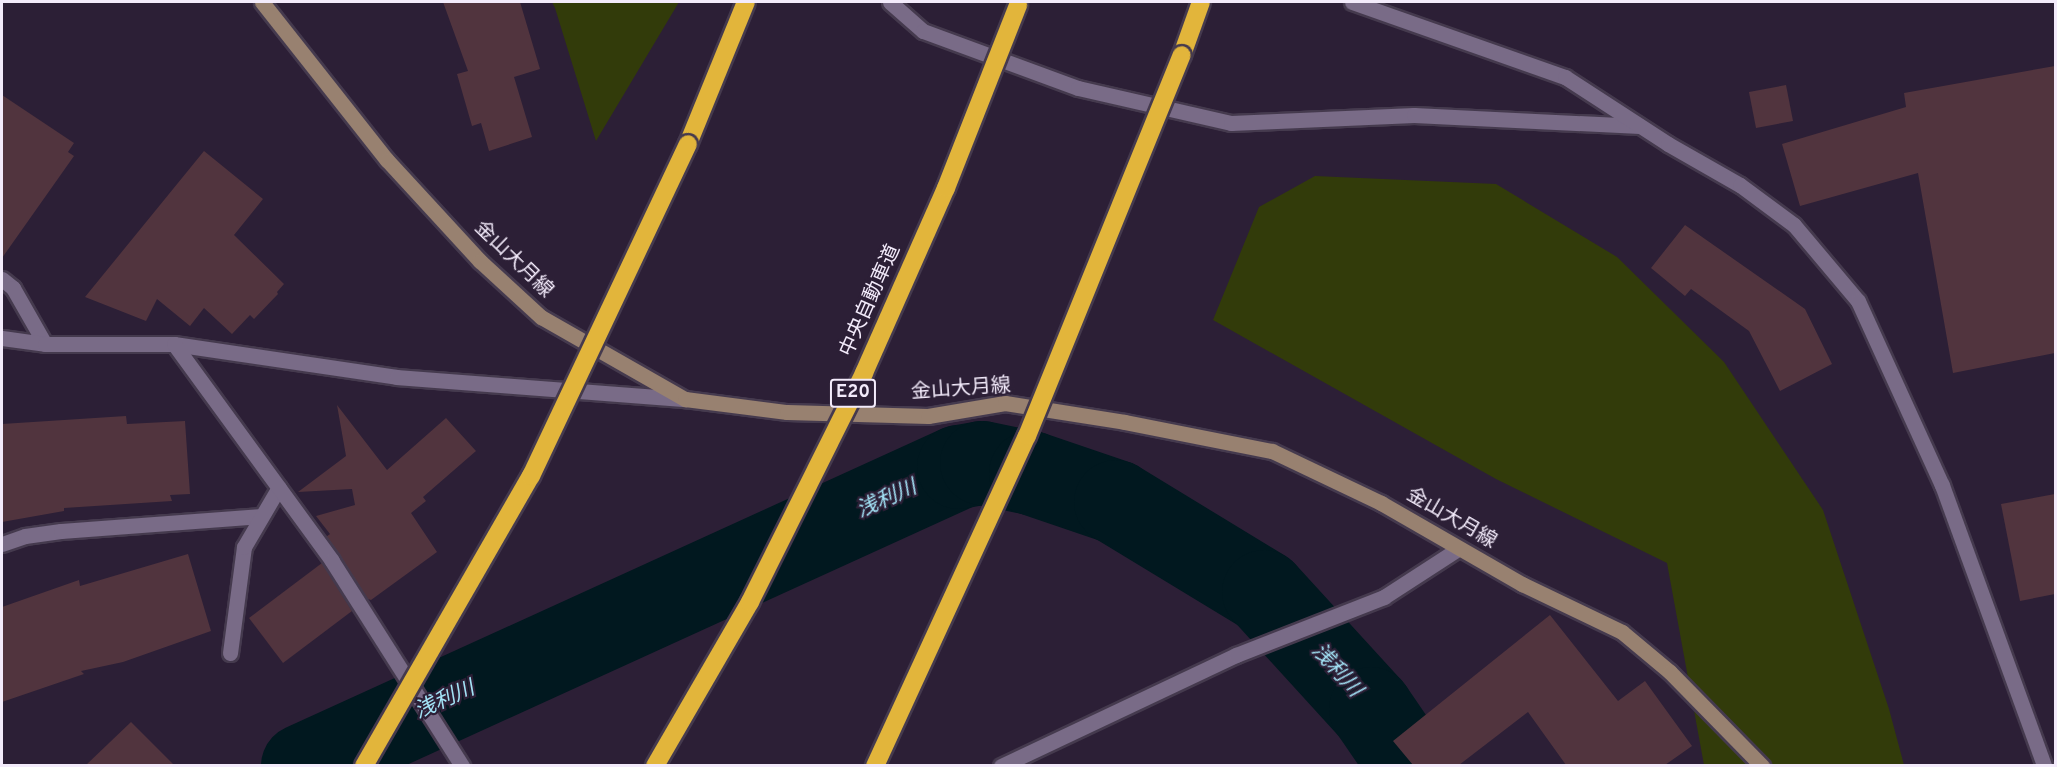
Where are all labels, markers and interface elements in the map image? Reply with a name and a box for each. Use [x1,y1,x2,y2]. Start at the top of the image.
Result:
street label: 金山大月線 [469,217,557,303]
street label: 中央自動車道 [836,241,906,361]
street label: 金山大月線 [910,375,1012,405]
road number: E20 [829,378,877,408]
water label: 浅利川 [853,476,921,524]
street label: 金山大月線 [1402,484,1500,554]
water label: 浅利川 [1306,639,1366,703]
water label: 浅利川 [411,677,479,725]

